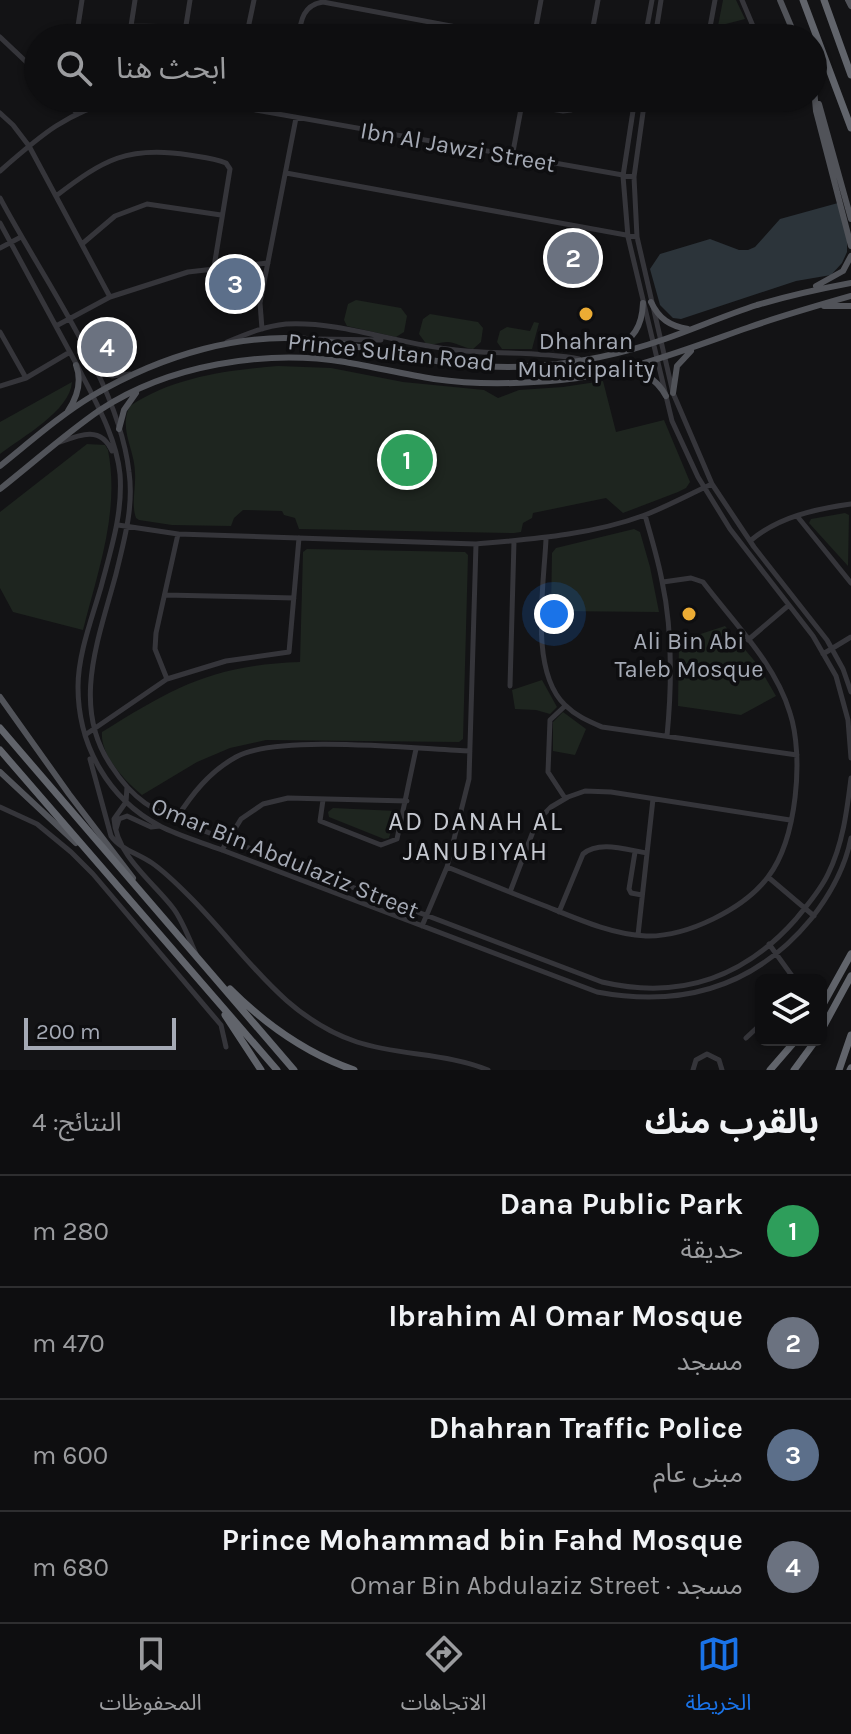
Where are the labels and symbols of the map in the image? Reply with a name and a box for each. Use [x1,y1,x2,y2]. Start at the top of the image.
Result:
street label: Ibn Al Jawzi Street [358,116,558,178]
pin: 2 [547,228,599,288]
pin: 3 [209,254,261,314]
marker: Dhahran Municipality [577,305,595,323]
pin: 4 [81,317,133,377]
street label: Prince Sultan Road [286,327,496,377]
place label: Dhahran Municipality [517,327,655,383]
pin: 1 [381,430,433,490]
your location [534,594,574,634]
marker: Ali Bin Abi Taleb Mosque [680,605,698,623]
place label: Ali Bin Abi Taleb Mosque [614,627,764,683]
street label: Omar Bin Abdulaziz Street [147,791,423,925]
district label: AD DANAH AL JANUBIYAH [388,806,564,867]
scale bar [24,1014,176,1050]

